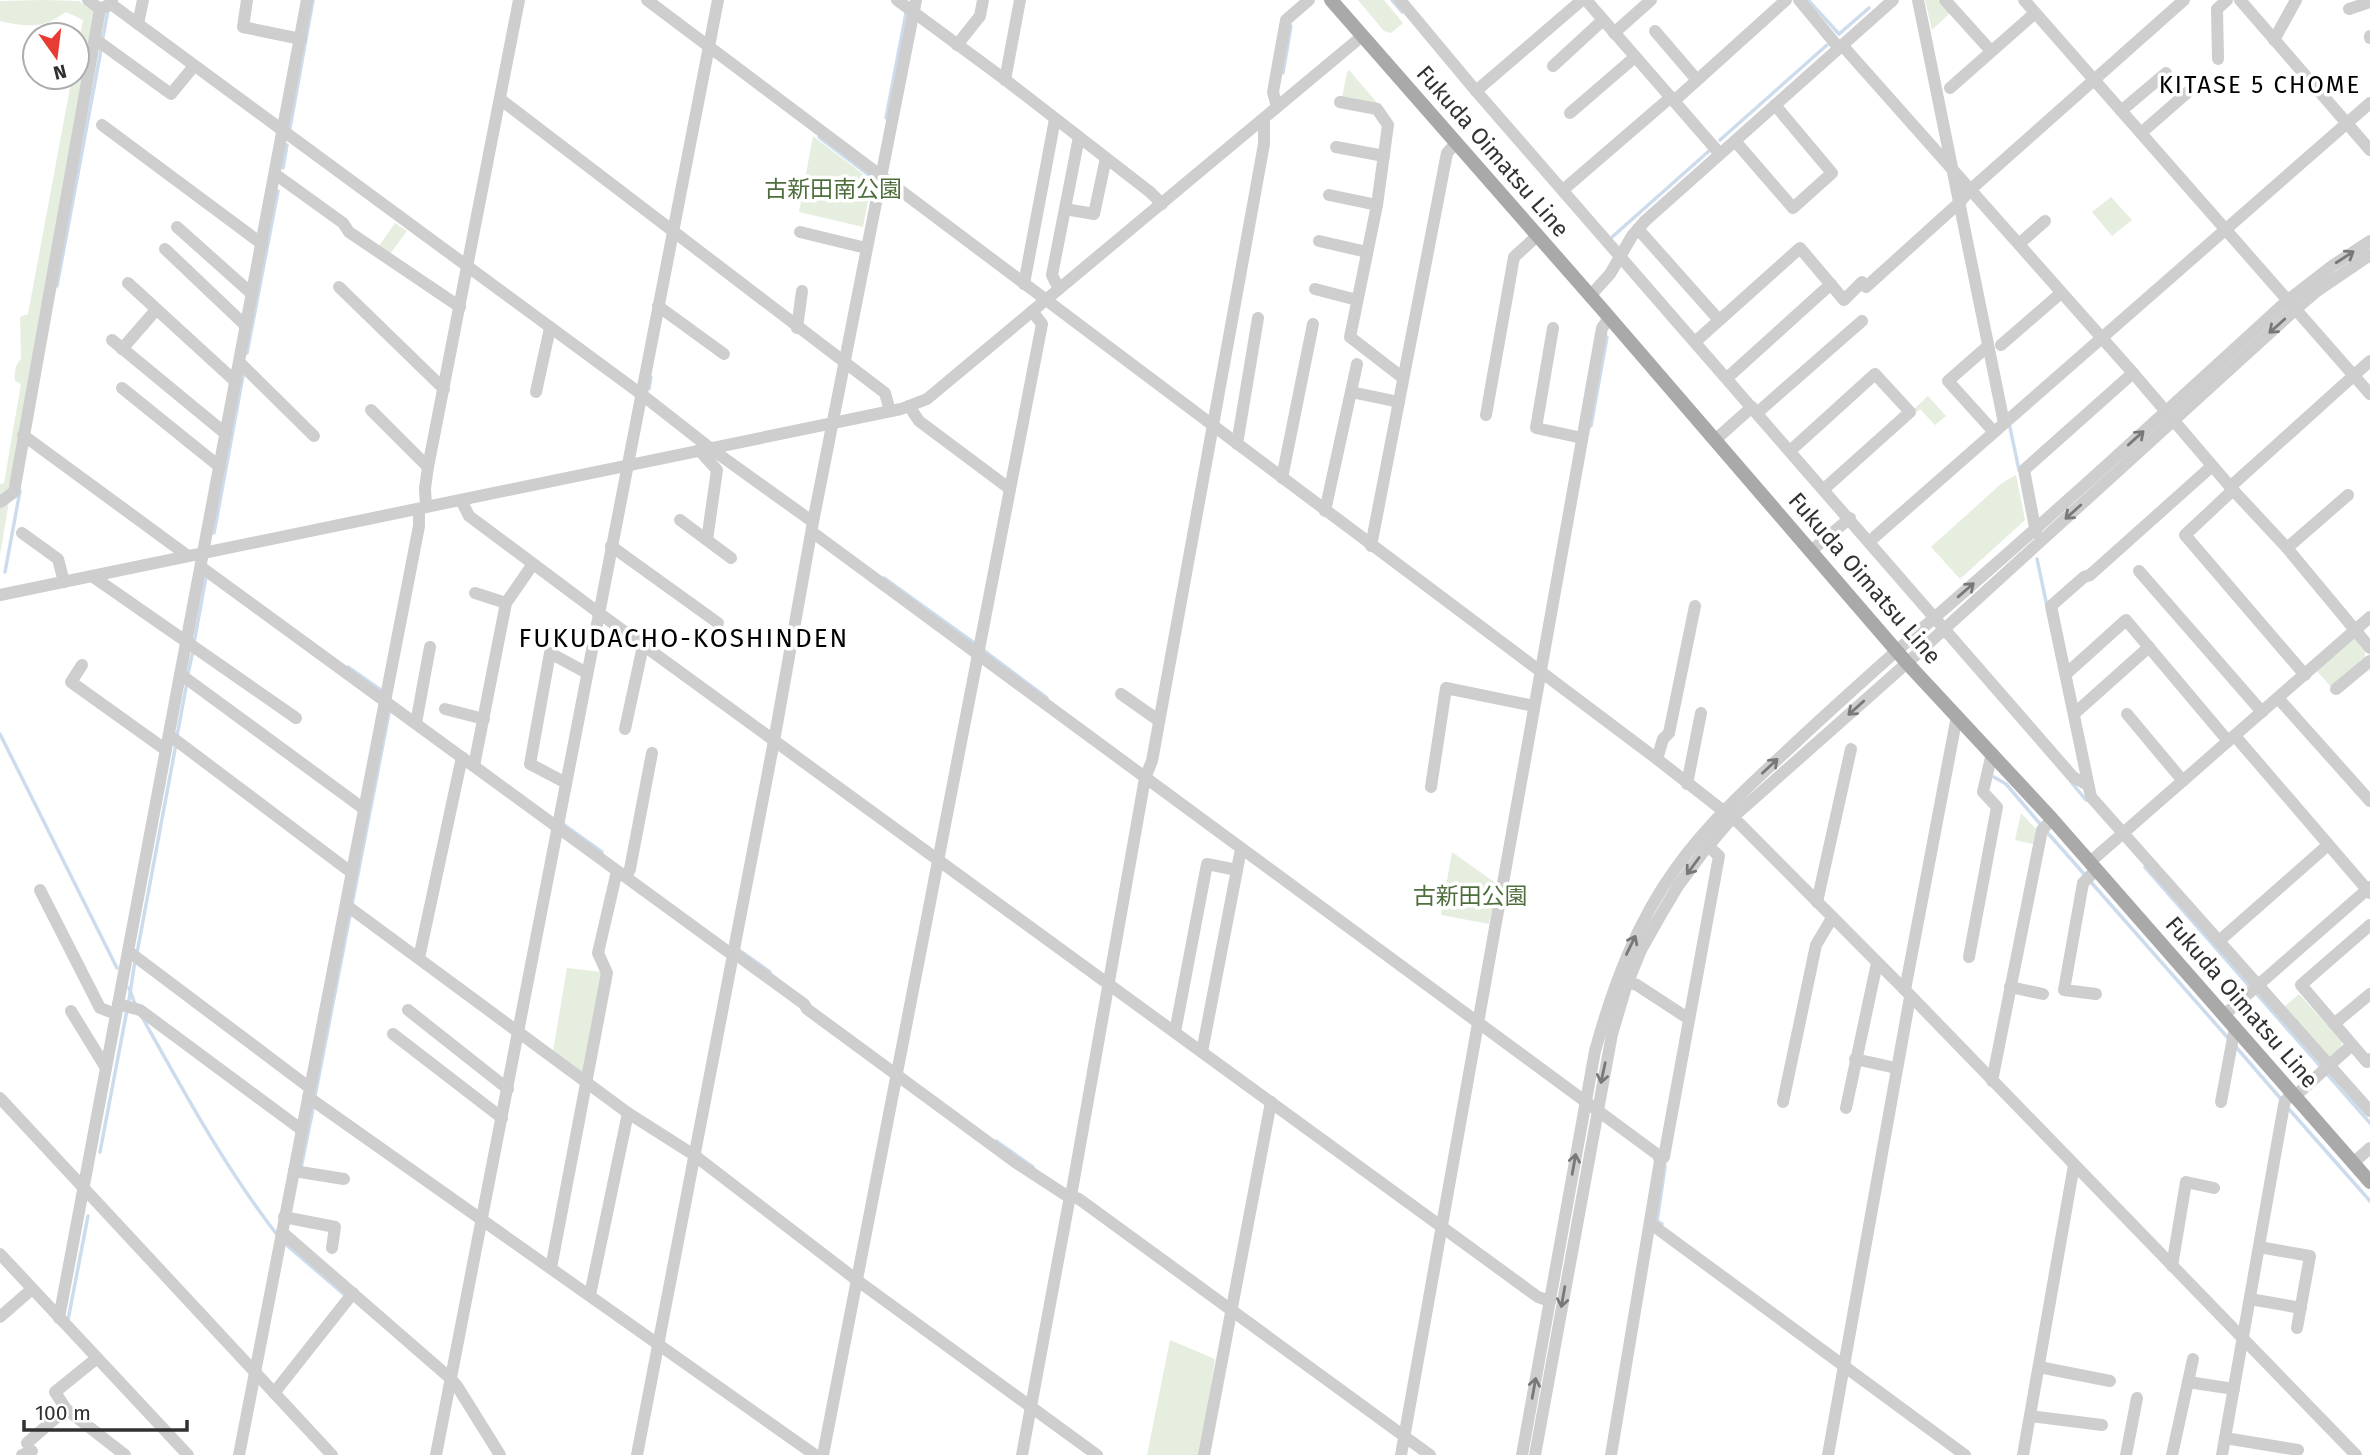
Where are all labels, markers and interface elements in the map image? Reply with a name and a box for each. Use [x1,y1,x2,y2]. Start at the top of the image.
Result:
north arrow [21,21,91,91]
text: N [51,59,69,85]
street label: Fukuda Oimatsu Line [1411,59,1575,243]
district label: KITASE 5 CHOME [2159,71,2361,99]
park label: 古新田南公園 [764,175,902,203]
one-way arrow [2334,250,2354,264]
one-way arrow [2268,318,2286,334]
one-way arrow [2127,430,2144,447]
street label: Fukuda Oimatsu Line [1783,486,1947,670]
one-way arrow [2064,504,2082,520]
one-way arrow [1957,582,1975,598]
district label: FUKUDACHO-KOSHINDEN [519,623,849,654]
one-way arrow [1847,700,1865,716]
one-way arrow [1761,758,1778,775]
one-way arrow [1686,856,1700,875]
park label: 古新田公園 [1413,882,1528,910]
street label: Fukuda Oimatsu Line [2160,910,2324,1094]
one-way arrow [1625,935,1639,956]
one-way arrow [1596,1061,1610,1084]
one-way arrow [1568,1153,1581,1176]
one-way arrow [1556,1285,1569,1308]
one-way arrow [1528,1377,1541,1400]
scale bar [24,1388,187,1432]
text: 100 m [35,1400,91,1426]

